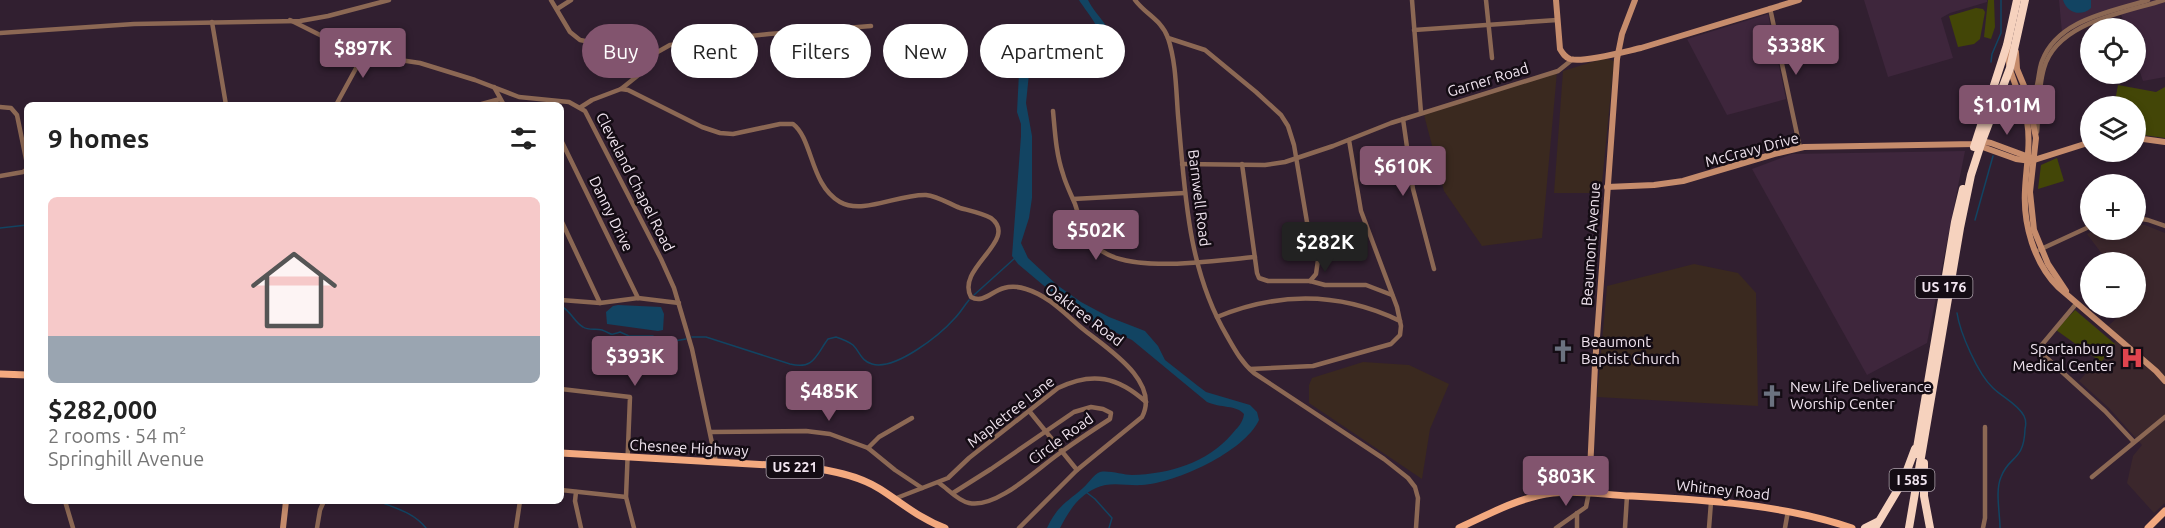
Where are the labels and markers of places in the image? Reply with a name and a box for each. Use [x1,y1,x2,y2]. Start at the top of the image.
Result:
pin: $338K [1754,25,1838,76]
pin: $897K [321,28,405,79]
pin: $1.01M [1958,85,2056,136]
pin: $610K [1361,146,1445,197]
pin: $502K [1054,210,1138,261]
pin: $282K [1283,222,1367,273]
place label: Beaumont Baptist Church [1581,333,1680,367]
pin: $393K [593,336,677,387]
church icon: Beaumont Baptist Church [1550,338,1576,364]
place label: Spartanburg Medical Center [2012,340,2114,374]
hospital icon: Spartanburg Medical Center [2119,345,2145,371]
pin: $485K [787,371,871,422]
place label: New Life Deliverance Worship Center [1790,378,1932,412]
church icon: New Life Deliverance Worship Center [1759,383,1785,409]
pin: $803K [1524,456,1608,507]

